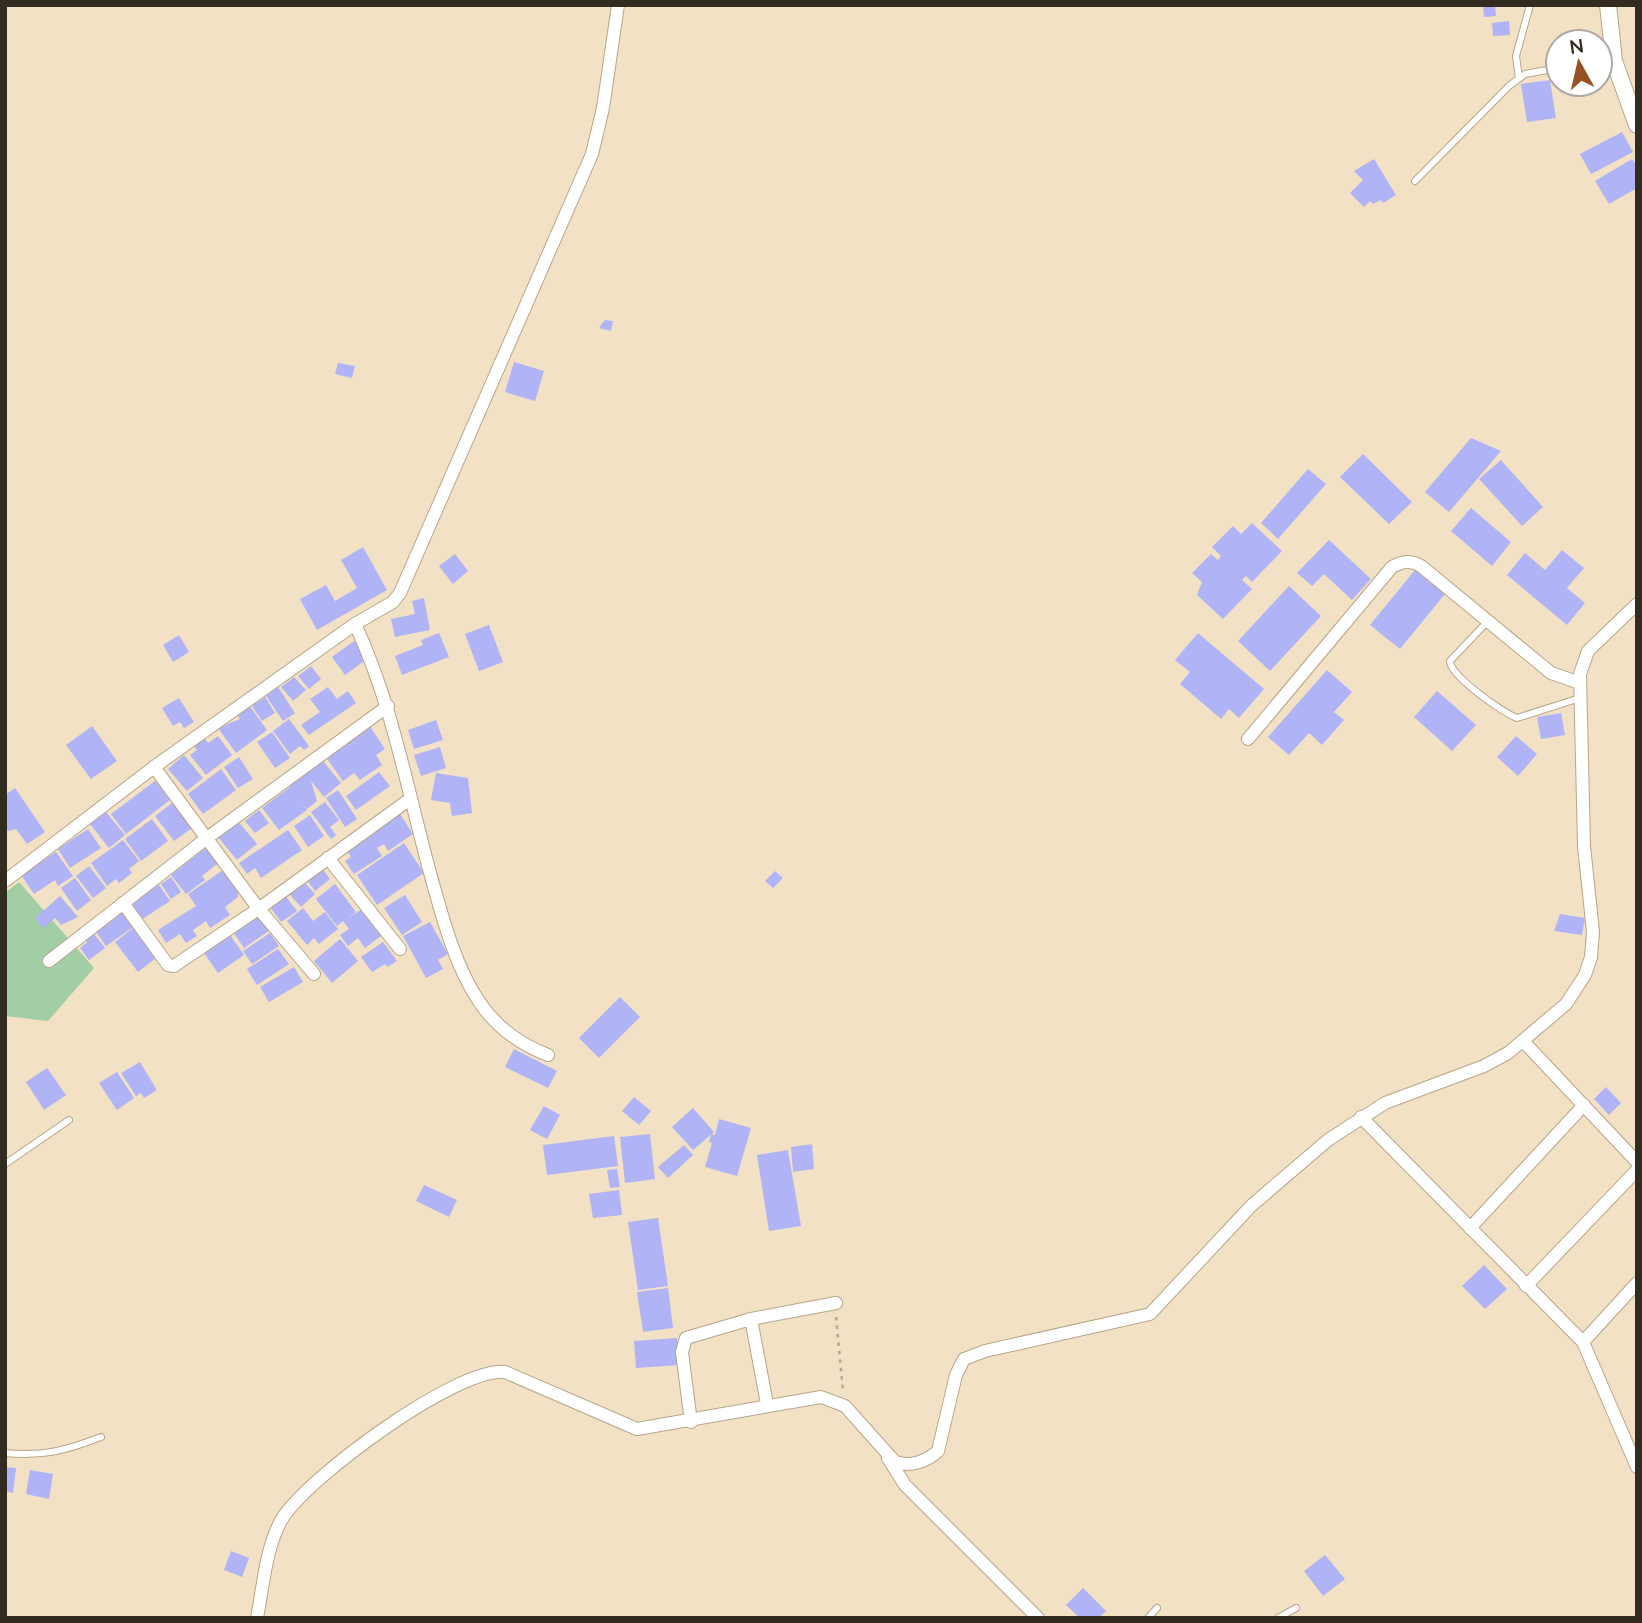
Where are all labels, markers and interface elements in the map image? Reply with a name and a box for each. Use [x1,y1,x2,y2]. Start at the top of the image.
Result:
north arrow [1544,28,1614,98]
text: N [1568,33,1586,61]

